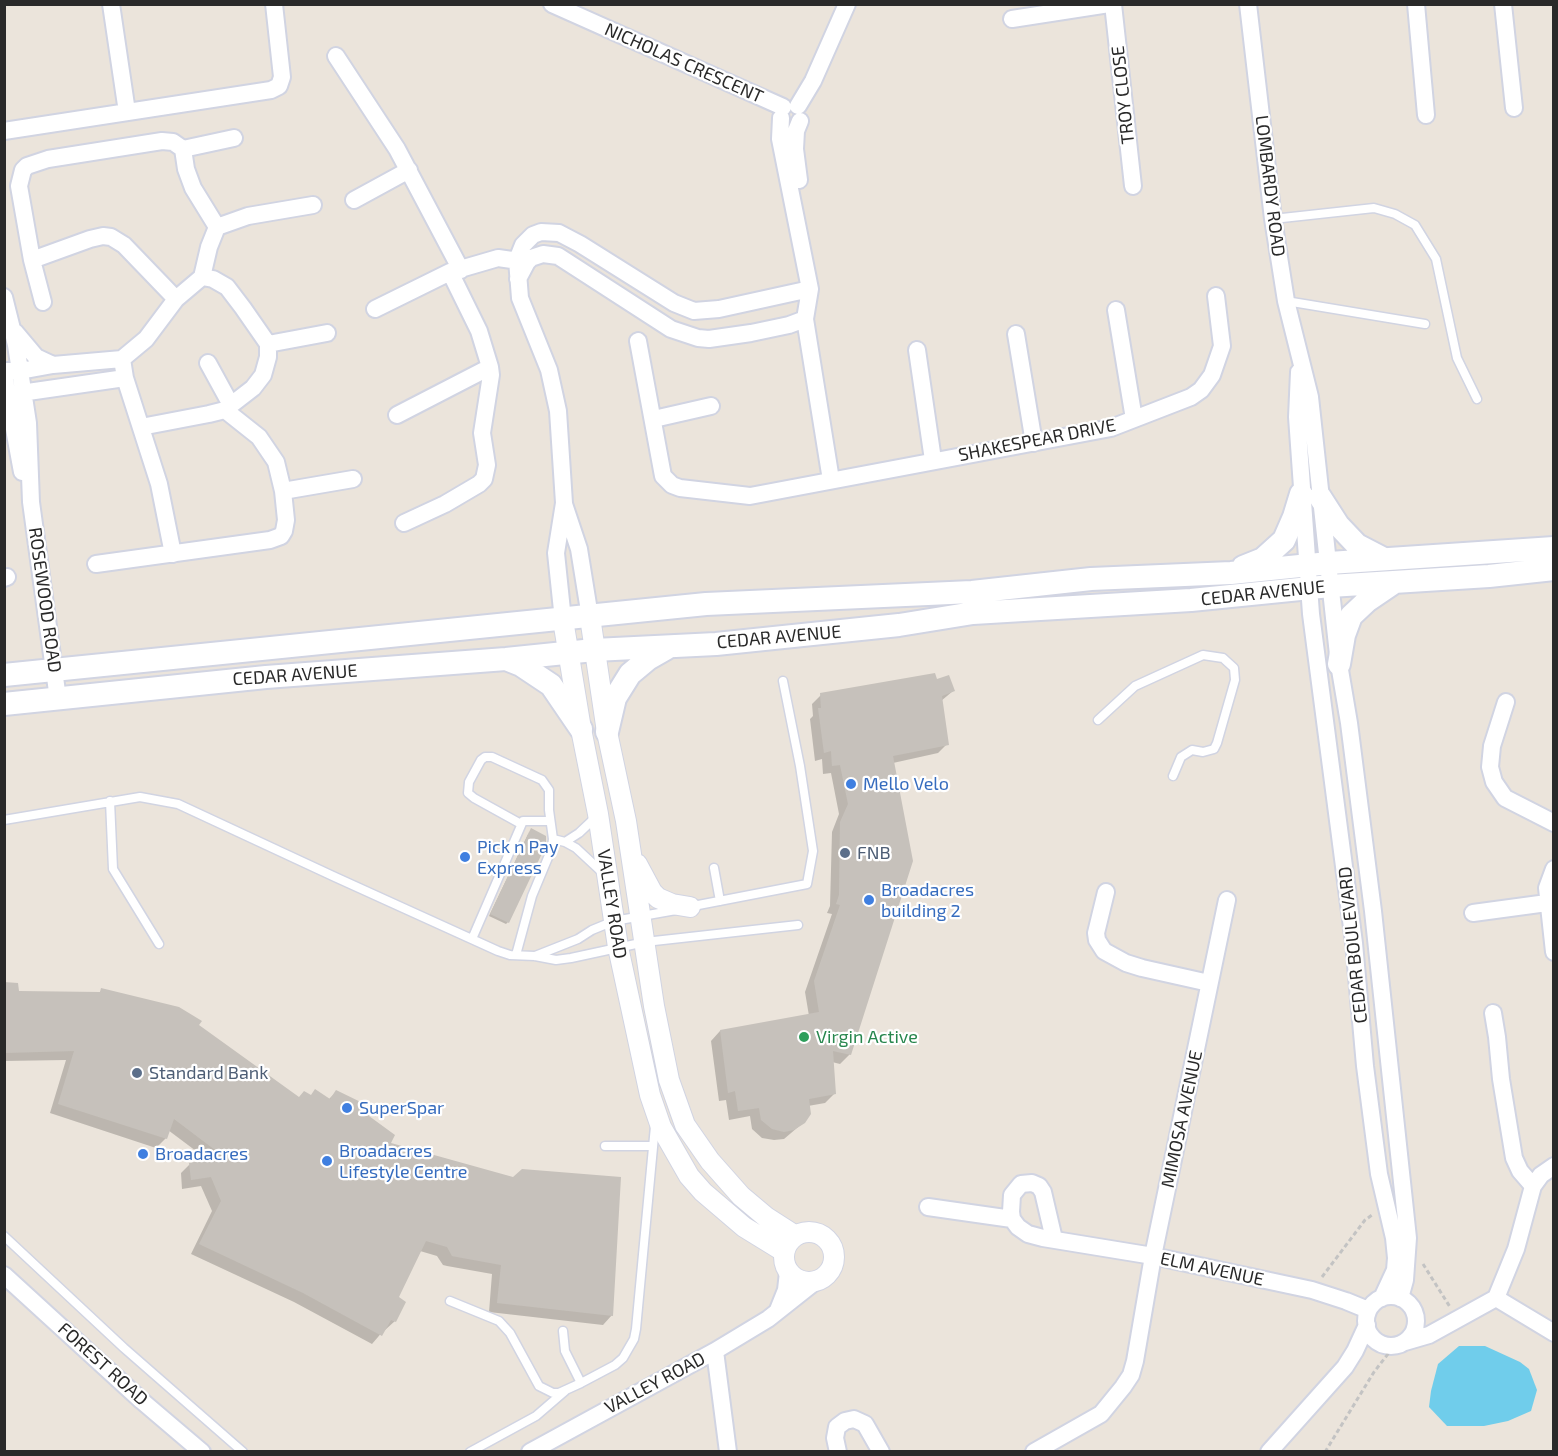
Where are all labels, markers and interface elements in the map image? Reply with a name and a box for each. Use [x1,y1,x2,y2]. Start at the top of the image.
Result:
street label: NICHOLAS CRESCENT [601,18,767,108]
street label: TROY CLOSE [1107,45,1139,145]
street label: LOMBARDY ROAD [1251,114,1289,258]
street label: SHAKESPEAR DRIVE [956,414,1118,466]
street label: ROSEWOOD ROAD [24,526,66,674]
street label: CEDAR AVENUE [1200,576,1326,610]
street label: CEDAR AVENUE [716,621,842,653]
street label: CEDAR AVENUE [232,660,358,690]
place label: Mello Velo [863,773,949,795]
marker: Mello Velo [844,777,858,791]
place label: Pick n Pay Express [477,836,558,878]
place label: FNB [857,842,891,864]
marker: FNB [838,846,852,860]
street label: VALLEY ROAD [593,848,631,960]
marker: Pick n Pay Express [458,850,472,864]
street label: CEDAR BOULEVARD [1334,865,1372,1025]
place label: Broadacres building 2 [881,879,974,922]
marker: Broadacres building 2 [862,893,876,907]
place label: Virgin Active [816,1026,918,1048]
marker: Virgin Active [797,1030,811,1044]
street label: MIMOSA AVENUE [1157,1048,1207,1190]
place label: Standard Bank [149,1062,268,1084]
marker: Standard Bank [130,1066,144,1080]
place label: SuperSpar [359,1097,444,1119]
marker: SuperSpar [340,1101,354,1115]
place label: Broadacres Lifestyle Centre [339,1140,468,1182]
place label: Broadacres [155,1143,248,1165]
marker: Broadacres [136,1147,150,1161]
marker: Broadacres Lifestyle Centre [320,1154,334,1168]
street label: ELM AVENUE [1158,1247,1266,1291]
street label: FOREST ROAD [54,1318,152,1410]
street label: VALLEY ROAD [601,1348,709,1418]

